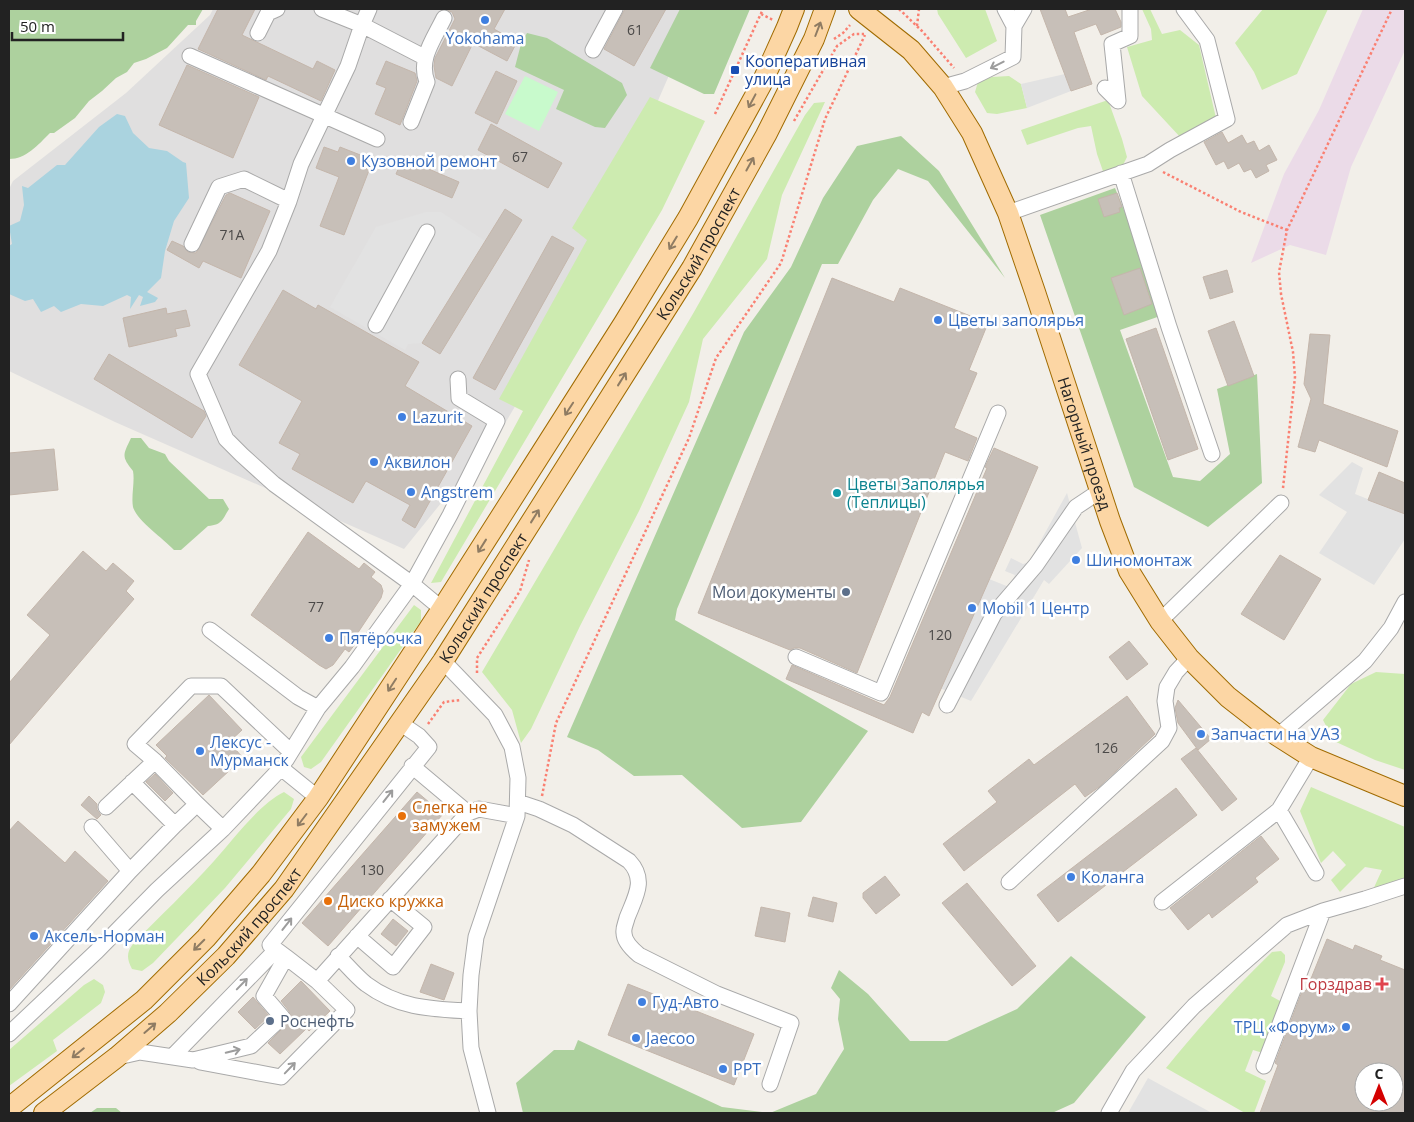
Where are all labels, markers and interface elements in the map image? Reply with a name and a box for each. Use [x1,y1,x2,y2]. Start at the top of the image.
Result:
scale bar [12,10,124,42]
marker: Yokohama [479,14,491,26]
text: 50 m [20,16,55,36]
house number: 61 [627,20,643,39]
one-way arrow [814,22,823,37]
place label: Yokohama [445,27,525,49]
place label: Кооперативная улица [745,50,866,90]
one-way arrow [990,61,1005,70]
marker: Кооперативная улица [729,64,741,76]
one-way arrow [747,93,757,108]
house number: 67 [512,147,528,166]
place label: Кузовной ремонт [361,150,498,172]
marker: Кузовной ремонт [345,155,357,167]
one-way arrow [745,157,755,172]
street label: Кольский проспект [651,183,746,324]
house number: 71А [220,225,245,244]
one-way arrow [668,235,678,249]
place label: Цветы заполярья [948,309,1084,331]
marker: Цветы заполярья [932,314,944,326]
one-way arrow [617,372,627,386]
street label: Нагорный проезд [1052,374,1117,513]
one-way arrow [564,401,574,415]
place label: Lazurit [412,406,463,428]
marker: Lazurit [396,411,408,423]
place label: Аквилон [384,451,451,473]
marker: Аквилон [368,456,380,468]
place label: Цветы Заполярья (Теплицы) [847,473,985,513]
place label: Angstrem [421,481,493,503]
marker: Angstrem [405,486,417,498]
marker: Цветы Заполярья (Теплицы) [831,487,843,499]
one-way arrow [530,509,540,523]
street label: Кольский проспект [434,528,533,667]
one-way arrow [477,538,487,552]
place label: Шиномонтаж [1086,549,1192,571]
marker: Шиномонтаж [1070,554,1082,566]
place label: Мои документы [712,581,836,603]
marker: Мои документы [840,586,852,598]
house number: 77 [308,597,324,616]
place label: Mobil 1 Центр [982,597,1090,619]
marker: Mobil 1 Центр [966,602,978,614]
house number: 120 [928,625,952,644]
place label: Пятёрочка [339,627,422,649]
marker: Пятёрочка [323,632,335,644]
one-way arrow [387,678,398,692]
place label: Запчасти на УАЗ [1211,723,1340,745]
marker: Запчасти на УАЗ [1195,728,1207,740]
place label: Лексус - Мурманск [210,731,290,771]
house number: 126 [1094,738,1118,757]
marker: Лексус - Мурманск [194,745,206,757]
one-way arrow [383,790,394,803]
place label: Слегка не замужем [412,796,488,836]
marker: Слегка не замужем [396,810,408,822]
one-way arrow [297,813,307,827]
house number: 130 [360,860,384,879]
street label: Кольский проспект [191,863,307,990]
place label: Коланга [1081,866,1144,888]
marker: Коланга [1065,871,1077,883]
place label: Диско кружка [338,890,444,912]
marker: Диско кружка [322,895,334,907]
one-way arrow [282,918,293,931]
place label: Аксель-Норман [44,925,165,947]
marker: Аксель-Норман [28,930,40,942]
one-way arrow [192,939,205,951]
place label: Горздрав [1299,973,1372,995]
one-way arrow [236,978,248,991]
marker: Горздрав [1376,978,1388,990]
place label: Гуд-Авто [652,991,719,1013]
marker: Гуд-Авто [636,996,648,1008]
place label: Роснефть [280,1010,354,1032]
marker: Роснефть [264,1015,276,1027]
place label: ТРЦ «Форум» [1234,1016,1336,1038]
marker: ТРЦ «Форум» [1340,1021,1352,1033]
one-way arrow [144,1022,157,1034]
place label: Jaecoo [644,1027,695,1049]
marker: Jaecoo [630,1032,642,1044]
one-way arrow [224,1046,240,1055]
one-way arrow [71,1048,84,1059]
place label: РРТ [733,1058,761,1080]
one-way arrow [283,1062,296,1074]
north arrow [1354,1062,1404,1112]
marker: РРТ [717,1063,729,1075]
text: С [1375,1064,1384,1083]

